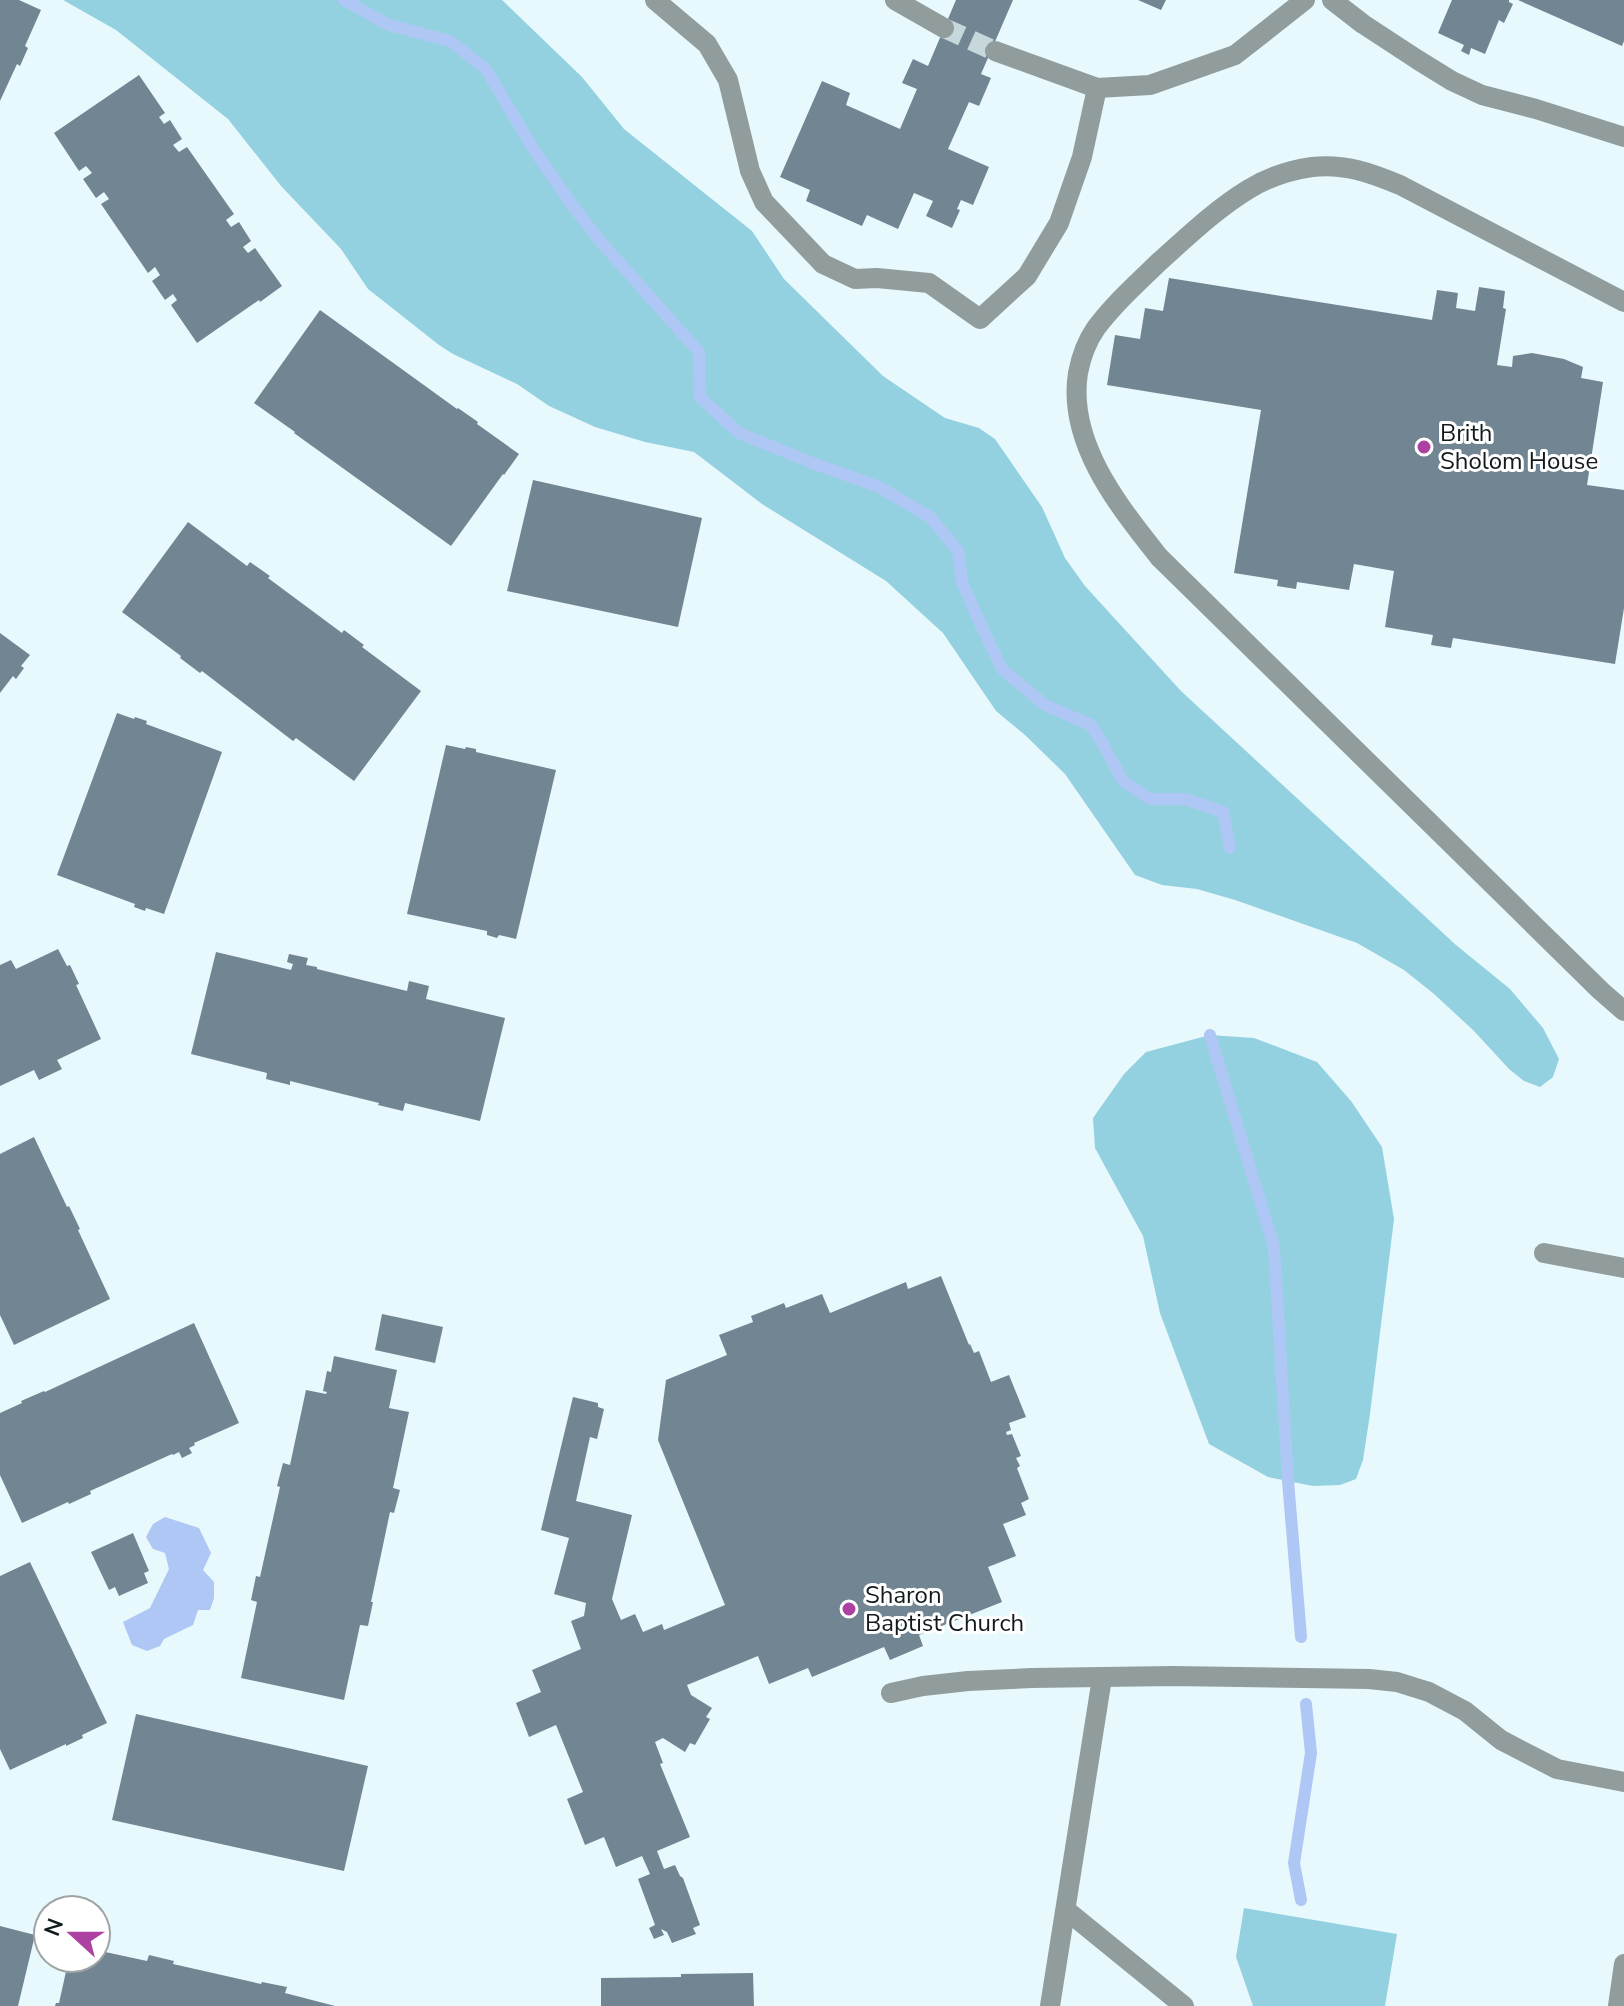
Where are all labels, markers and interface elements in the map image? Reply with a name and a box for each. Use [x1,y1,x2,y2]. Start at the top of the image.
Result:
place label: Brith Sholom House [1440,417,1598,477]
marker: Brith Sholom House [1415,438,1433,456]
place label: Sharon Baptist Church [865,1579,1024,1639]
marker: Sharon Baptist Church [840,1600,858,1618]
north arrow [32,1894,112,1974]
text: N [37,1914,71,1940]

